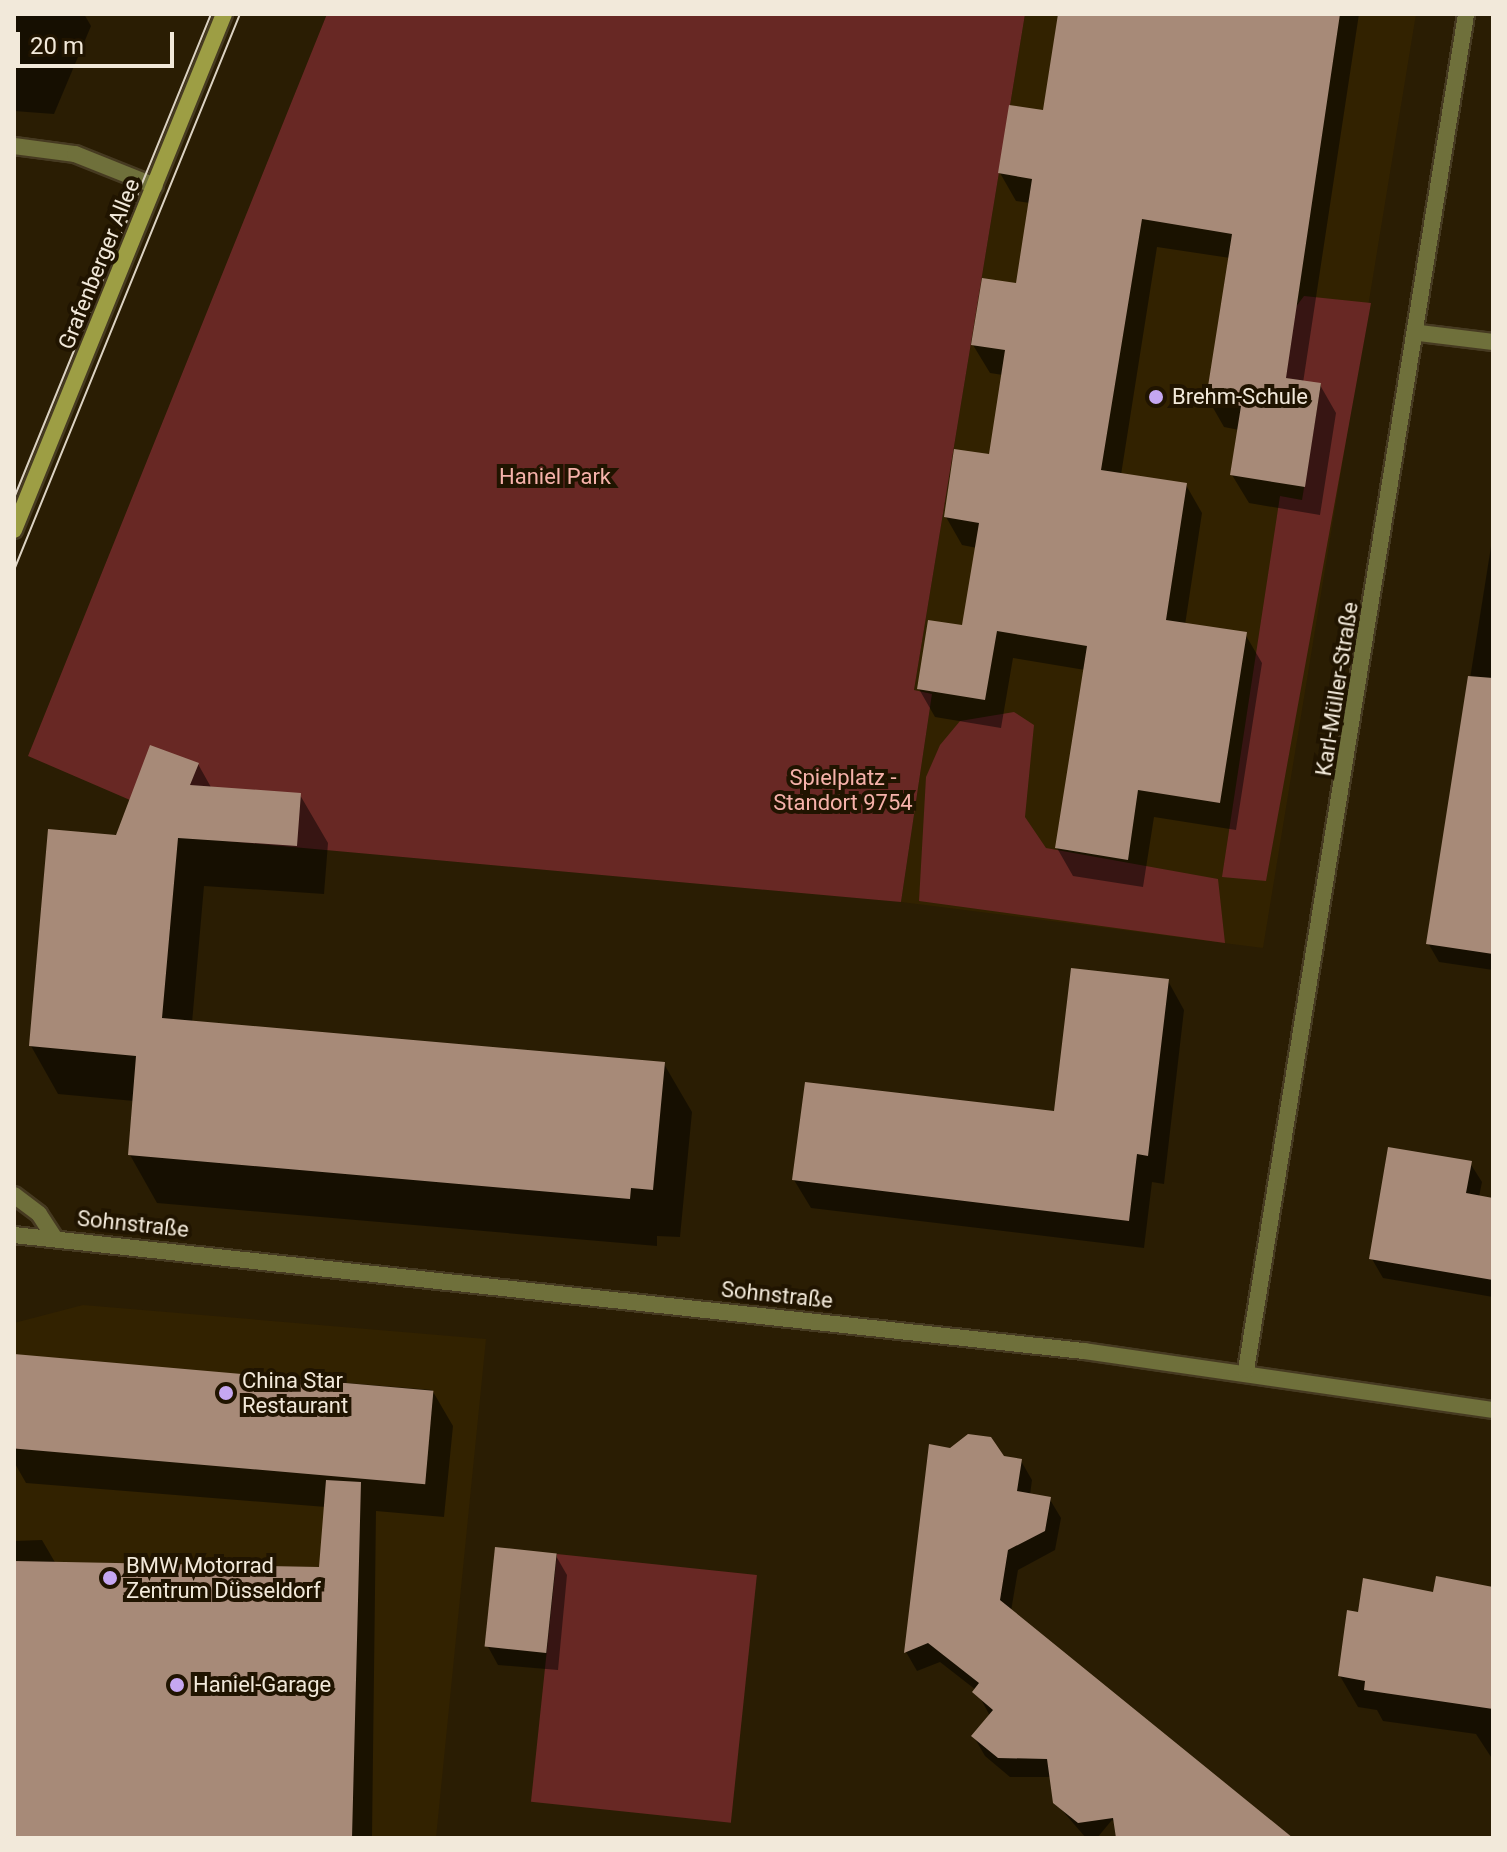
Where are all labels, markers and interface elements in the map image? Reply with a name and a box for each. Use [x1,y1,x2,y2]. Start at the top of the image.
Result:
scale bar [20,16,178,66]
text: 20 m [30,32,84,60]
street label: Grafenberger Allee [53,175,145,353]
place label: Brehm-Schule [1172,384,1308,410]
marker: Brehm-Schule [1147,388,1165,406]
park label: Haniel Park [499,464,611,490]
street label: Karl-Müller-Straße [1310,600,1364,778]
park label: Spielplatz - Standort 9754 [773,764,913,816]
street label: Sohnstraße [76,1205,190,1243]
street label: Sohnstraße [720,1276,834,1314]
place label: China Star Restaurant [242,1367,348,1418]
marker: China Star Restaurant [217,1384,235,1402]
place label: BMW Motorrad Zentrum Düsseldorf [126,1552,321,1604]
marker: BMW Motorrad Zentrum Düsseldorf [101,1569,119,1587]
place label: Haniel-Garage [193,1672,331,1698]
marker: Haniel-Garage [168,1676,186,1694]

